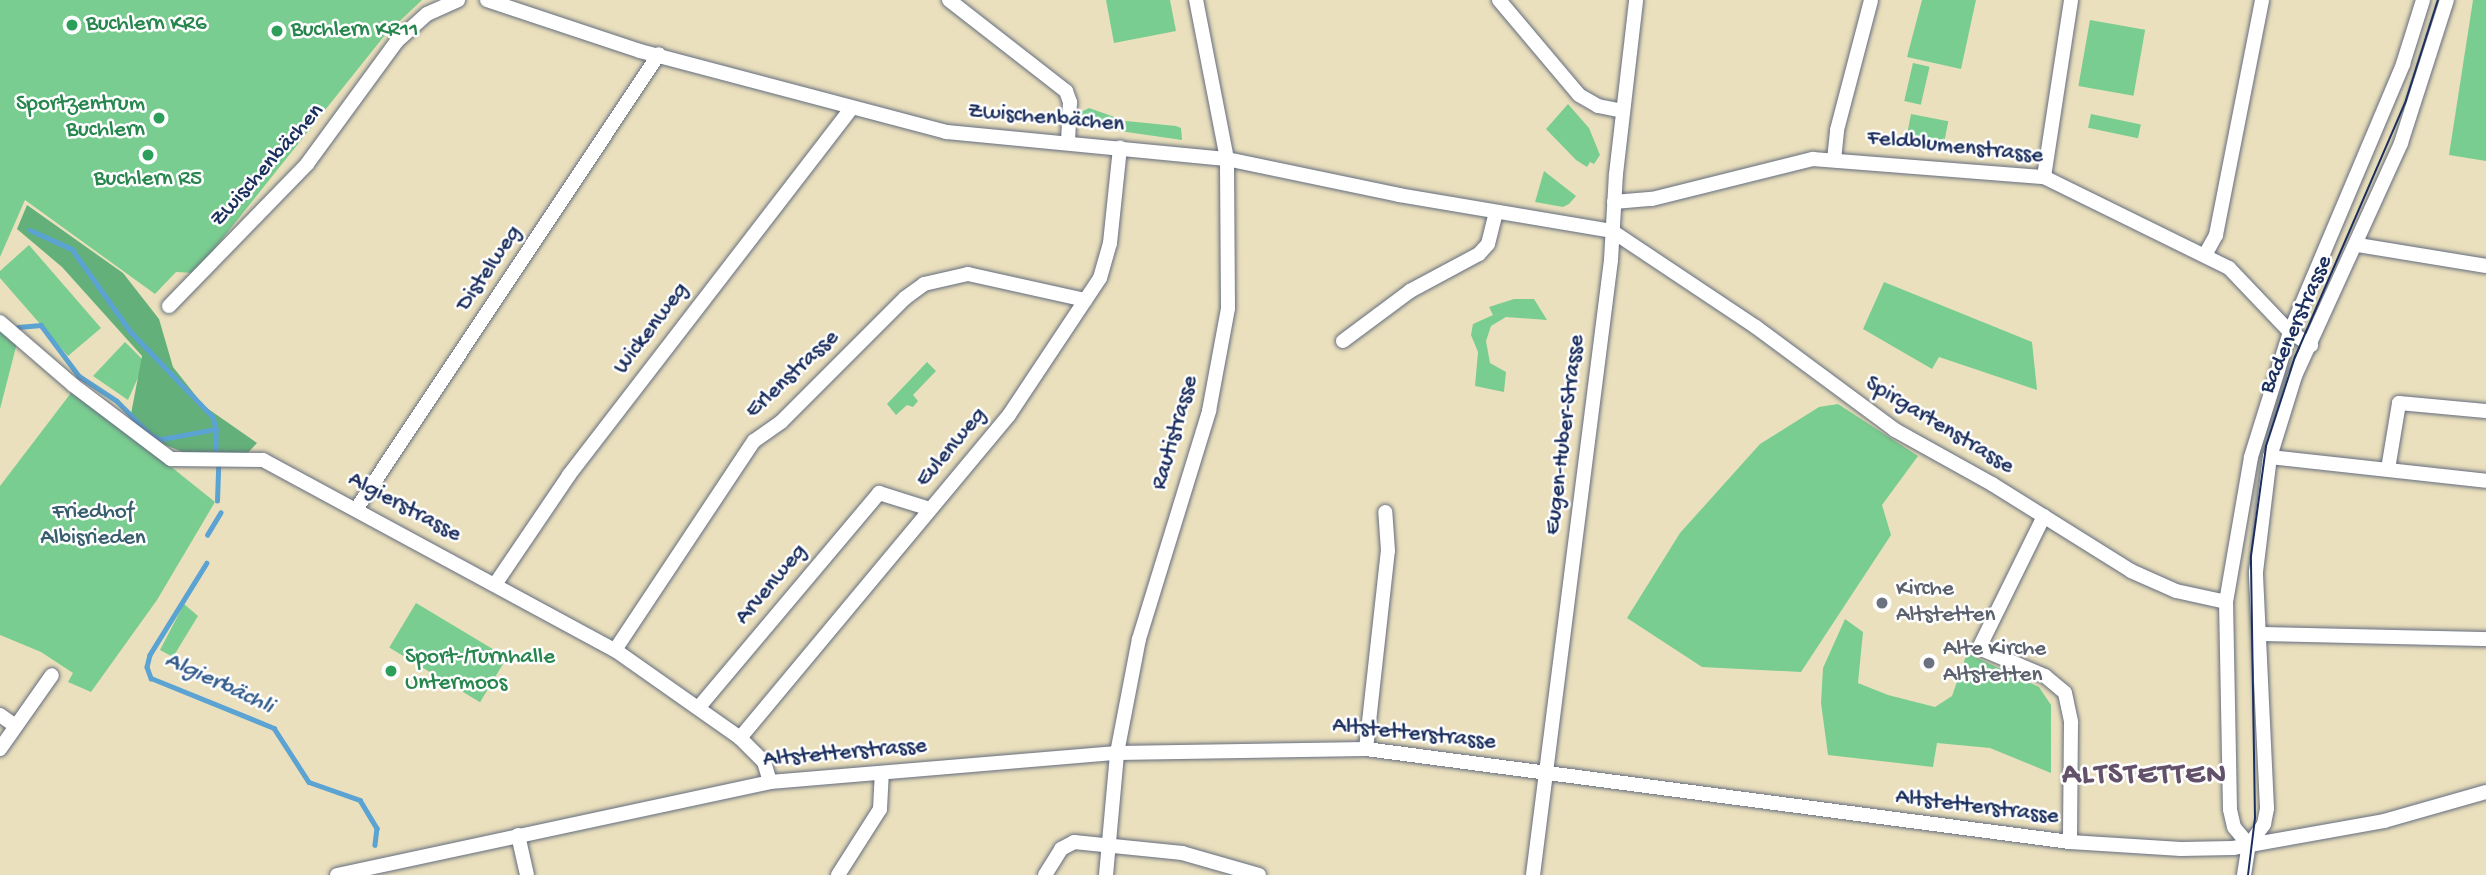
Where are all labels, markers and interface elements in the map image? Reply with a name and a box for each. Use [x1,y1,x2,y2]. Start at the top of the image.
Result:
place label: Buchlern KR6 [86,11,207,39]
marker: Buchlern KR6 [64,17,80,33]
place label: Buchlern KR11 [291,17,418,45]
marker: Buchlern KR11 [269,23,285,39]
place label: Sportzentrum Buchlern [16,91,145,145]
street label: Zwischenbächen [205,98,331,234]
street label: Zwischenbächen [967,98,1125,140]
marker: Sportzentrum Buchlern [151,110,167,126]
street label: Feldblumenstrasse [1866,125,2044,171]
marker: Buchlern R5 [140,147,156,163]
place label: Buchlern R5 [94,166,202,194]
street label: Distelweg [451,221,529,317]
street label: Badenerstrasse [2254,252,2340,398]
street label: Wickenweg [608,277,696,381]
street label: Erlenstrasse [740,325,846,425]
street label: Eugen-Huber-Strasse [1540,333,1592,537]
street label: Spirgartenstrasse [1860,371,2018,481]
street label: Rautistrasse [1147,373,1205,493]
street label: Eulenweg [911,402,993,494]
street label: Algierstrasse [343,467,465,549]
park label: Friedhof Albisrieden [40,499,146,553]
street label: Arvenweg [730,539,814,631]
place label: Kirche Altstetten [1896,576,1995,630]
marker: Kirche Altstetten [1874,595,1890,611]
place label: Alte Kirche Altstetten [1943,636,2046,690]
place label: Sport-/Turnhalle Untermoos [405,644,555,698]
water label: Algierbächli [160,646,278,722]
marker: Alte Kirche Altstetten [1921,655,1937,671]
marker: Sport-/Turnhalle Untermoos [383,663,399,679]
street label: Altstetterstrasse [1331,713,1497,757]
street label: Altstetterstrasse [762,733,928,775]
district label: ALTSTETTEN [2063,759,2227,795]
street label: Altstetterstrasse [1894,784,2060,832]

